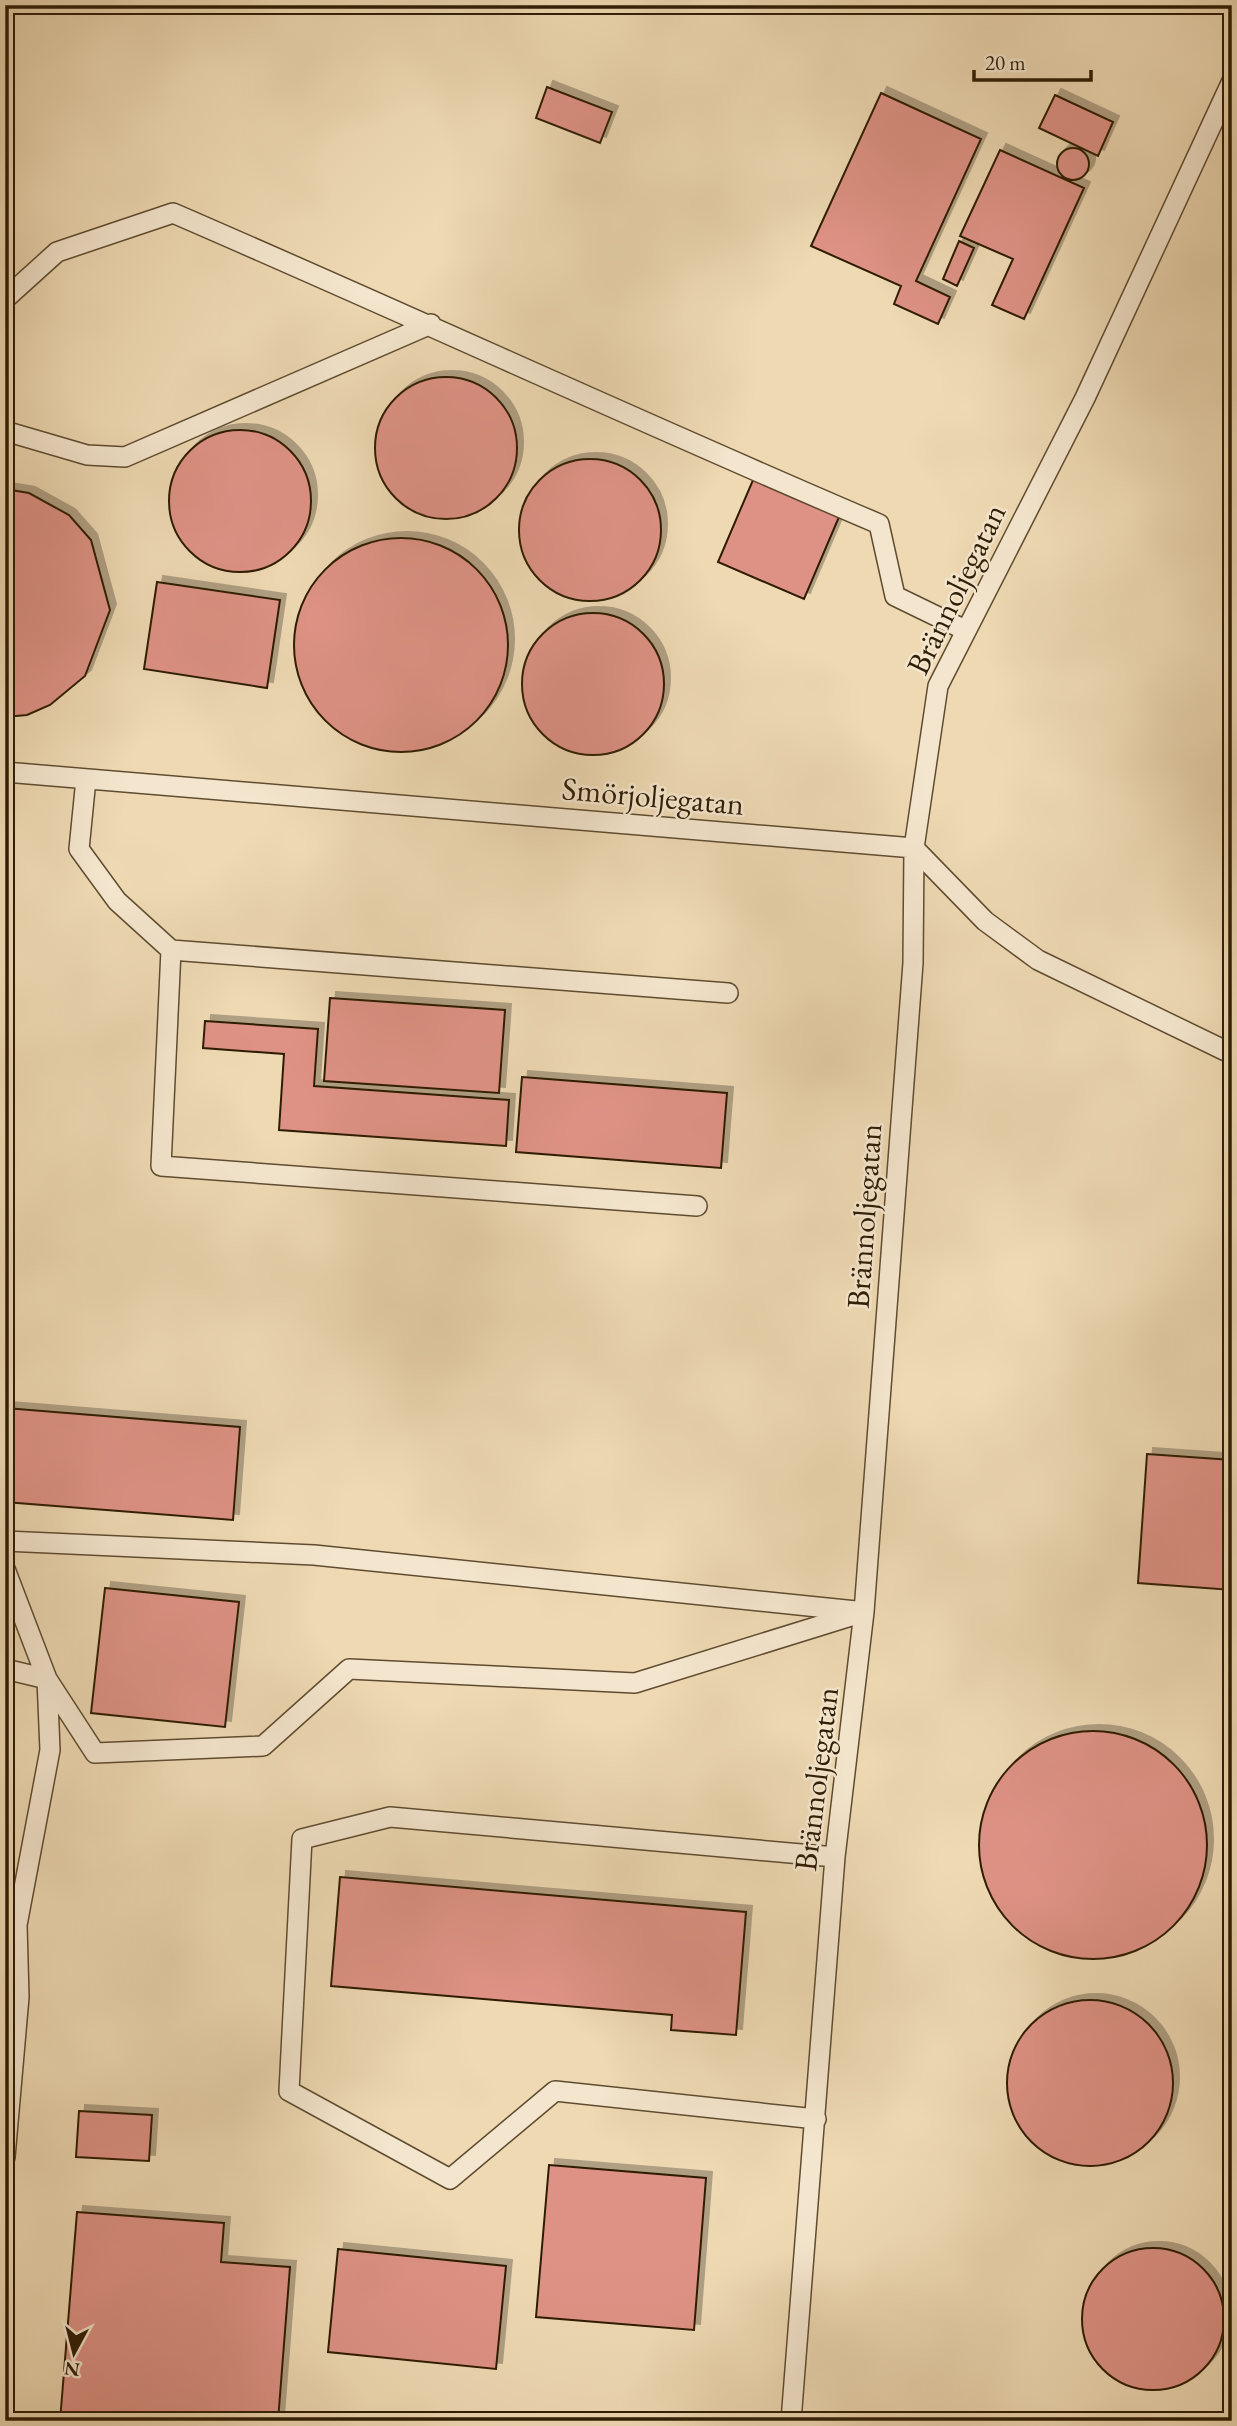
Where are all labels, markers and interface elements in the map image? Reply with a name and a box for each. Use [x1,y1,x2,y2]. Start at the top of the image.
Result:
scale bar [974,38,1092,82]
text: 20 m [985,49,1026,76]
street label: Brännoljegatan [897,496,1016,681]
street label: Smörjoljegatan [560,767,746,825]
street label: Brännoljegatan [837,1122,891,1310]
street label: Brännoljegatan [784,1684,848,1873]
north arrow [38,2318,108,2388]
text: N [62,2356,81,2383]

